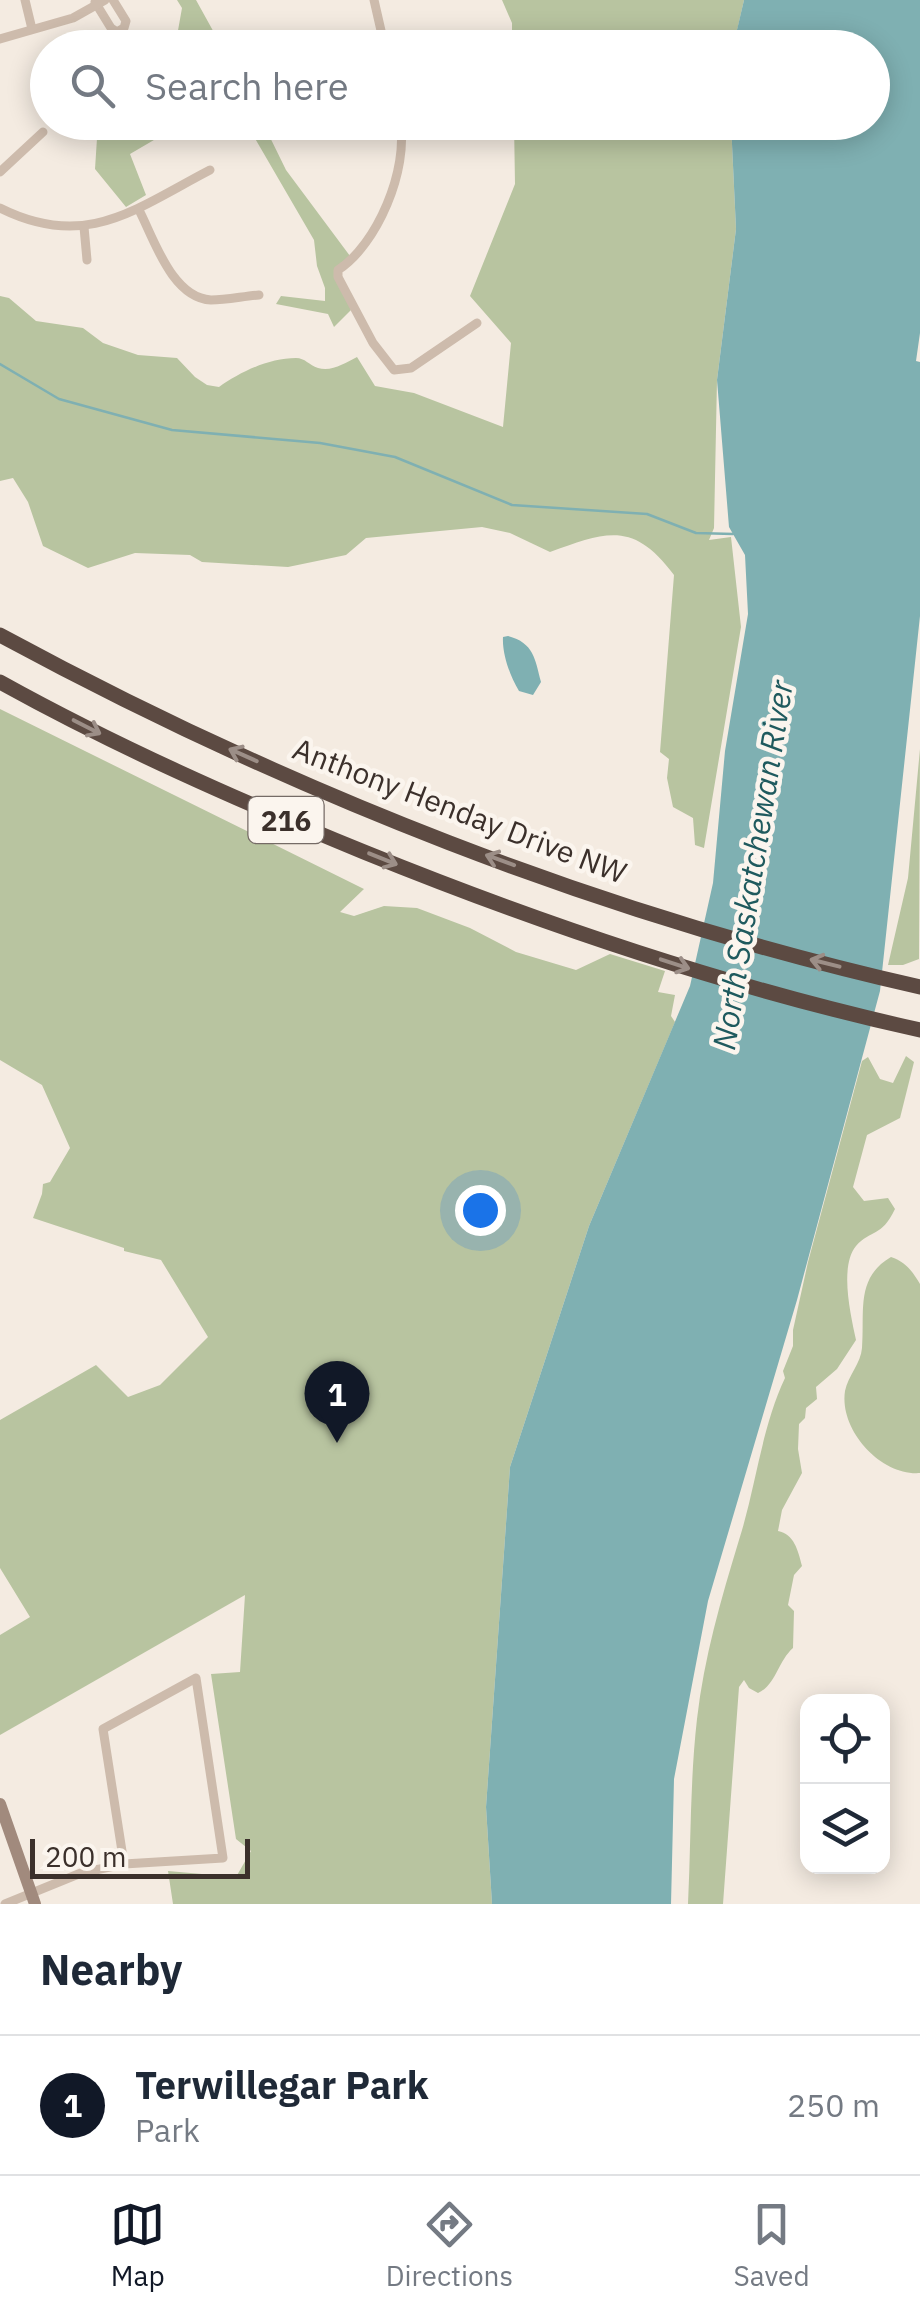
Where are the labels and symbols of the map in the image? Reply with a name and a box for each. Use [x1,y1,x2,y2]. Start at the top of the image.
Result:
water label: North Saskatchewan River [702,676,802,1053]
one-way arrow [71,718,101,737]
street label: Anthony Henday Drive NW [288,728,633,892]
one-way arrow [228,745,259,763]
road number: 216 [248,797,324,843]
one-way arrow [485,850,516,868]
one-way arrow [367,852,398,870]
one-way arrow [810,953,842,972]
one-way arrow [659,956,691,974]
your location [455,1185,506,1236]
pin: 1 [304,1360,370,1443]
scale bar [30,1834,250,1878]

